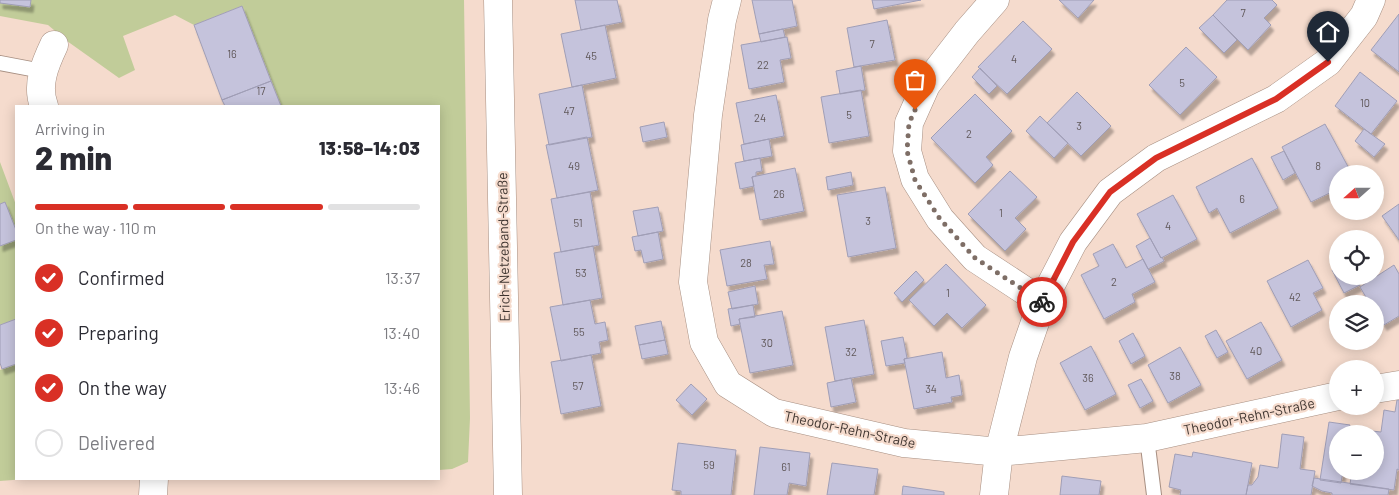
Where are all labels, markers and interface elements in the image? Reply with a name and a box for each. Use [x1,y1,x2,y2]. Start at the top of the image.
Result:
house number: 7 [1240,6,1246,19]
pin [1307,11,1349,62]
icon: home [1314,18,1342,46]
house number: 7 [869,37,875,50]
house number: 16 [227,47,237,60]
house number: 45 [585,49,597,62]
house number: 4 [1011,52,1017,65]
house number: 22 [757,58,769,71]
pin [894,59,936,110]
icon: bag [901,66,929,94]
house number: 5 [1179,76,1185,89]
house number: 17 [256,84,266,97]
house number: 10 [1360,96,1370,109]
house number: 47 [564,104,574,117]
house number: 5 [846,108,852,121]
house number: 24 [754,111,766,124]
text: Arriving in [35,119,105,138]
house number: 3 [1076,119,1082,132]
house number: 2 [966,127,972,140]
text: 13:58–14:03 [319,136,420,159]
text: 2 min [35,138,112,176]
house number: 49 [568,159,580,172]
house number: 8 [1315,159,1321,172]
north arrow [1329,165,1384,220]
map controls [1329,165,1384,480]
street label: Erich-Netzeband-Straße [493,172,513,322]
house number: 26 [773,187,785,200]
house number: 6 [1239,192,1245,205]
house number: 1 [999,206,1003,219]
house number: 3 [865,214,871,227]
house number: 51 [573,216,583,229]
text: On the way · 110 m [35,218,156,237]
house number: 4 [1165,219,1171,232]
button: locate [1329,230,1384,285]
house number: 28 [740,256,752,269]
icon: check [35,264,63,292]
text: Confirmed [78,266,165,289]
house number: 53 [575,266,587,279]
text: 13:37 [385,268,420,287]
house number: 2 [1111,275,1117,288]
courier [1017,277,1067,327]
house number: 1 [946,286,950,299]
icon: bike [1028,288,1056,316]
house number: 42 [1289,290,1301,303]
button: layers [1329,295,1384,350]
icon: check [35,319,63,347]
text: Preparing [78,321,159,344]
text: 13:40 [383,323,420,342]
house number: 55 [573,325,585,338]
house number: 30 [761,336,773,349]
house number: 40 [1250,344,1262,357]
house number: 32 [845,345,857,358]
button: + [1329,360,1384,415]
house number: 38 [1169,369,1181,382]
house number: 36 [1082,371,1094,384]
icon: check [35,374,63,402]
text: On the way [78,376,167,399]
text: 13:46 [384,378,420,397]
house number: 57 [573,379,583,392]
house number: 34 [925,382,937,395]
street label: Theodor-Rehn-Straße [1182,394,1316,438]
street label: Theodor-Rehn-Straße [783,407,917,451]
button: − [1329,425,1384,480]
text: Delivered [78,431,155,454]
house number: 59 [703,458,715,471]
house number: 61 [781,460,791,473]

